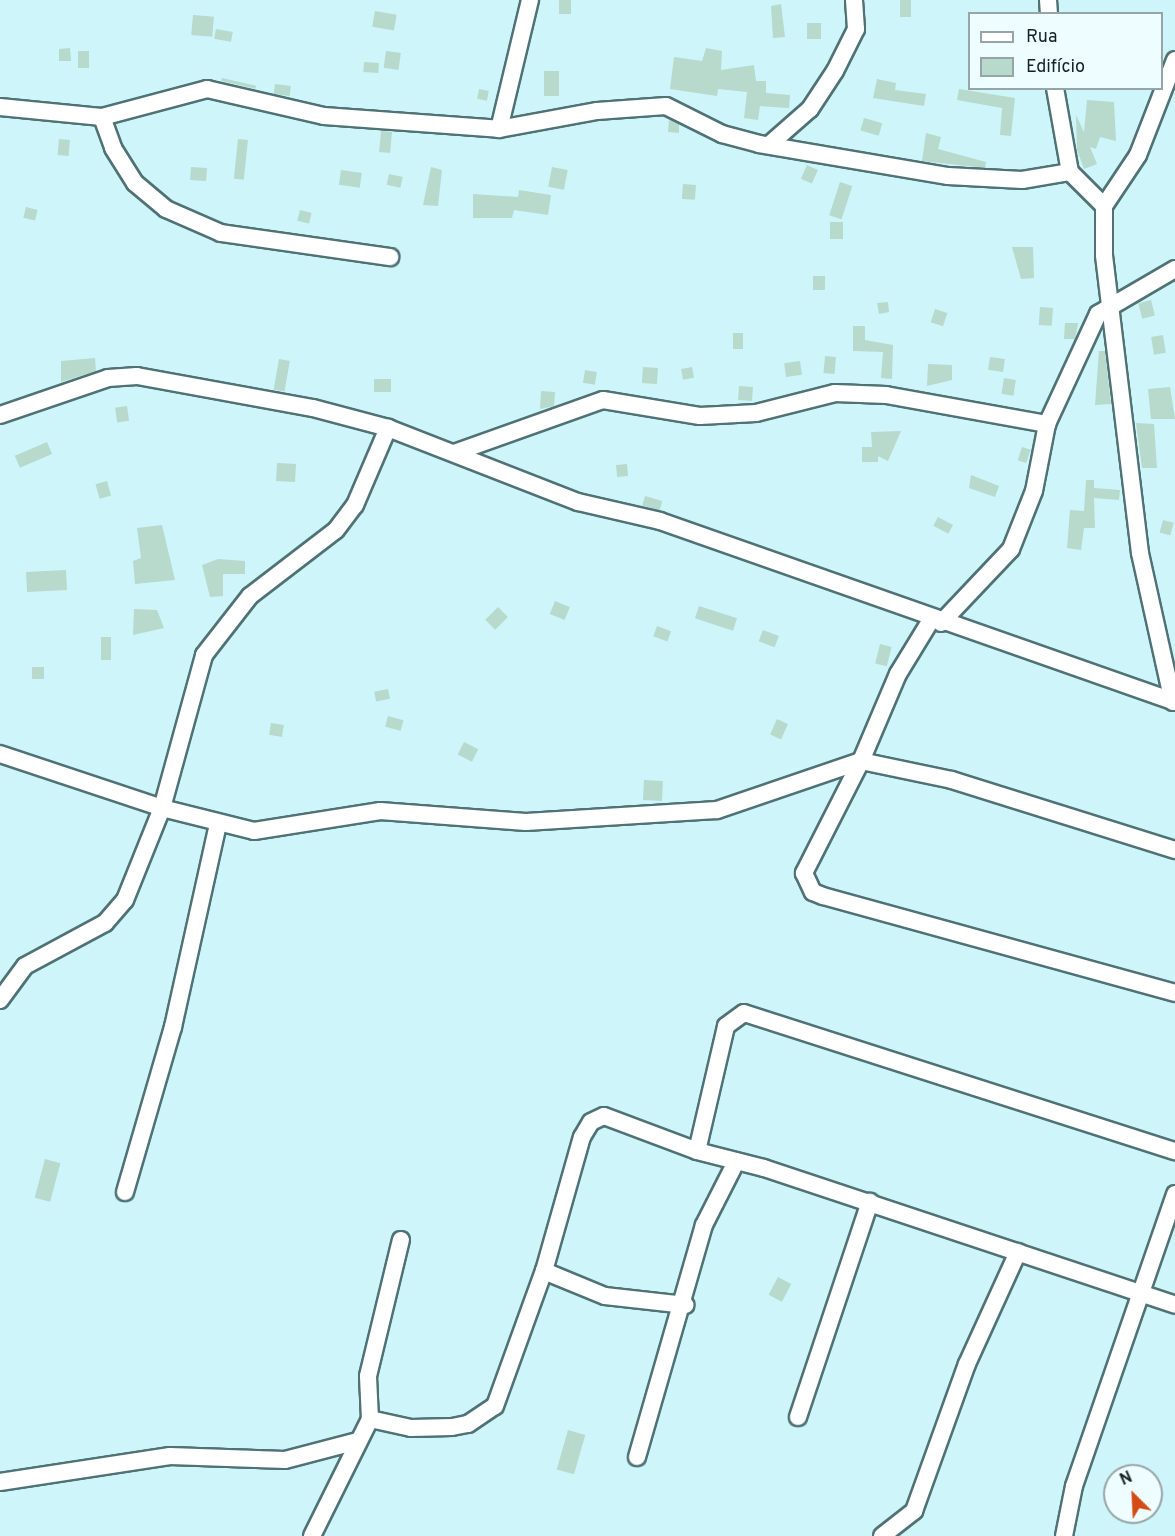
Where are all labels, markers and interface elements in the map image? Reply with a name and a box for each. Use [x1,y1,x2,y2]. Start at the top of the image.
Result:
legend [968,12,1163,90]
text: Rua [1026,26,1057,49]
text: Edifício [1026,56,1085,79]
north arrow [1103,1464,1163,1524]
text: N [1117,1468,1136,1491]

